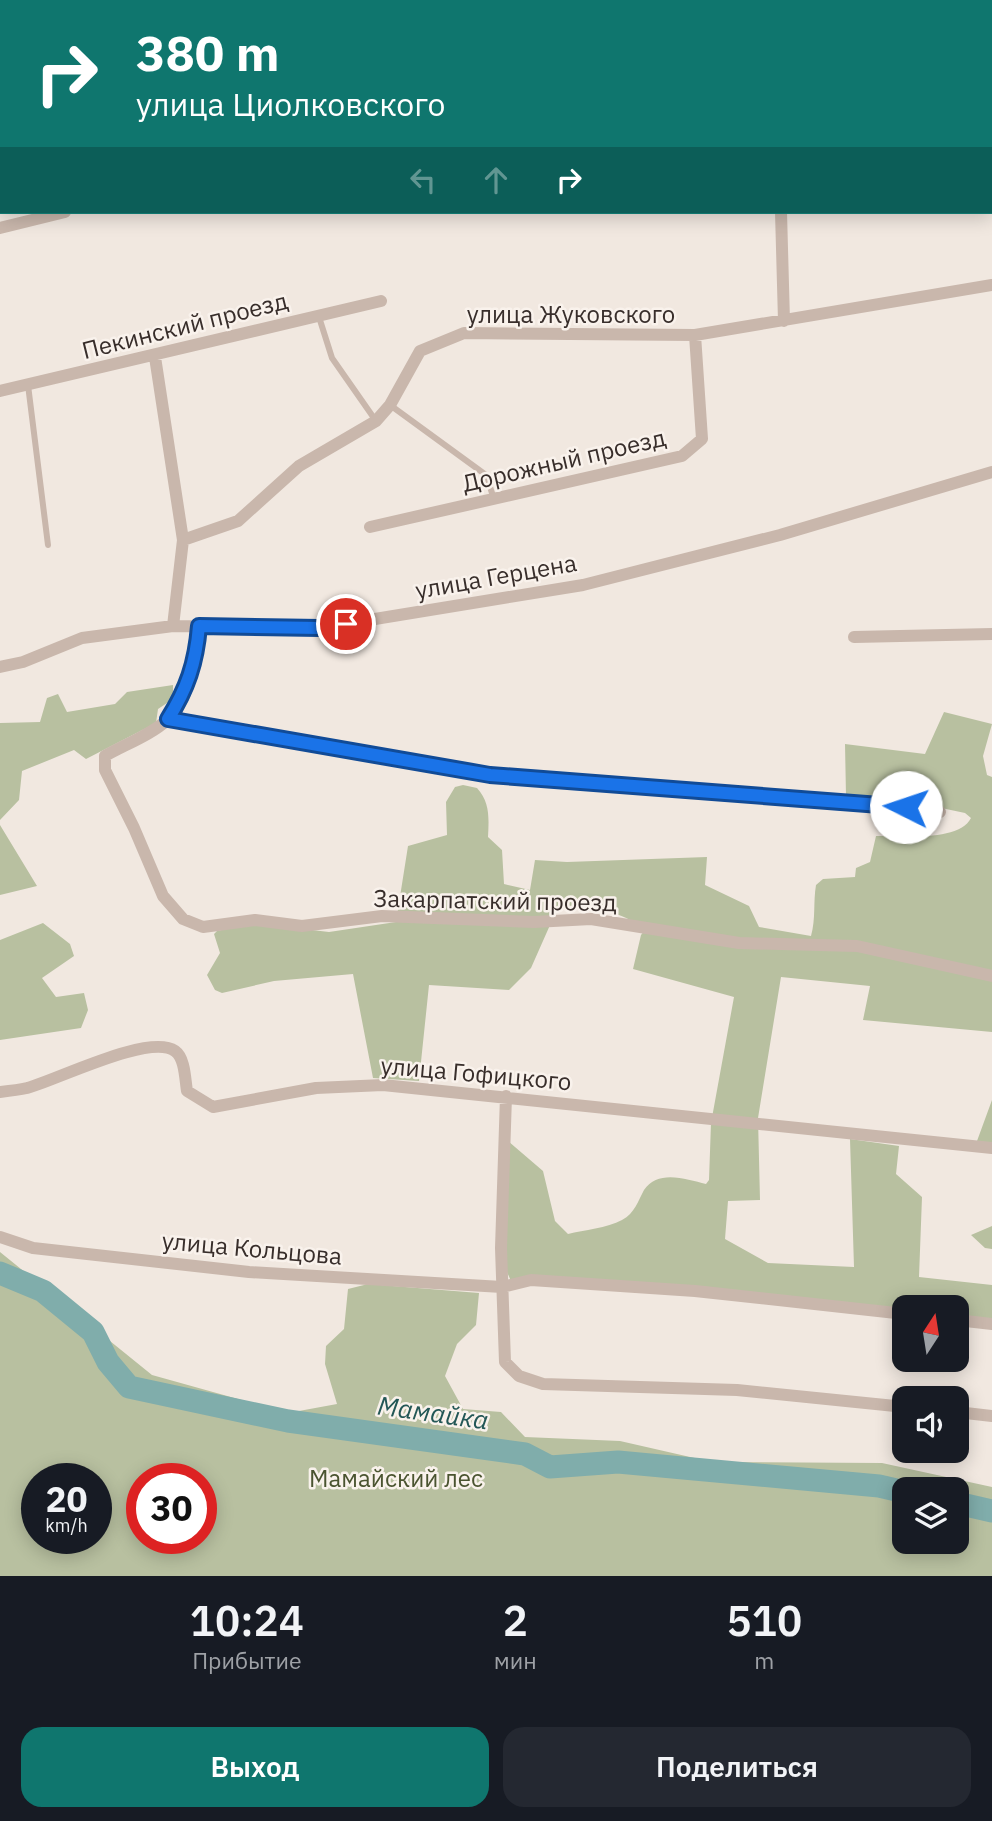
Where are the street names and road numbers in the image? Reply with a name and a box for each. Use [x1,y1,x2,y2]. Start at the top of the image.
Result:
street label: Пекинский проезд [78,284,291,366]
street label: улица Жуковского [467,298,675,330]
street label: Дорожный проезд [459,421,669,499]
street label: улица Герцена [413,546,579,606]
street label: Закарпатский проезд [373,882,617,918]
street label: улица Гофицкого [379,1049,573,1097]
street label: улица Кольцова [161,1224,344,1272]

